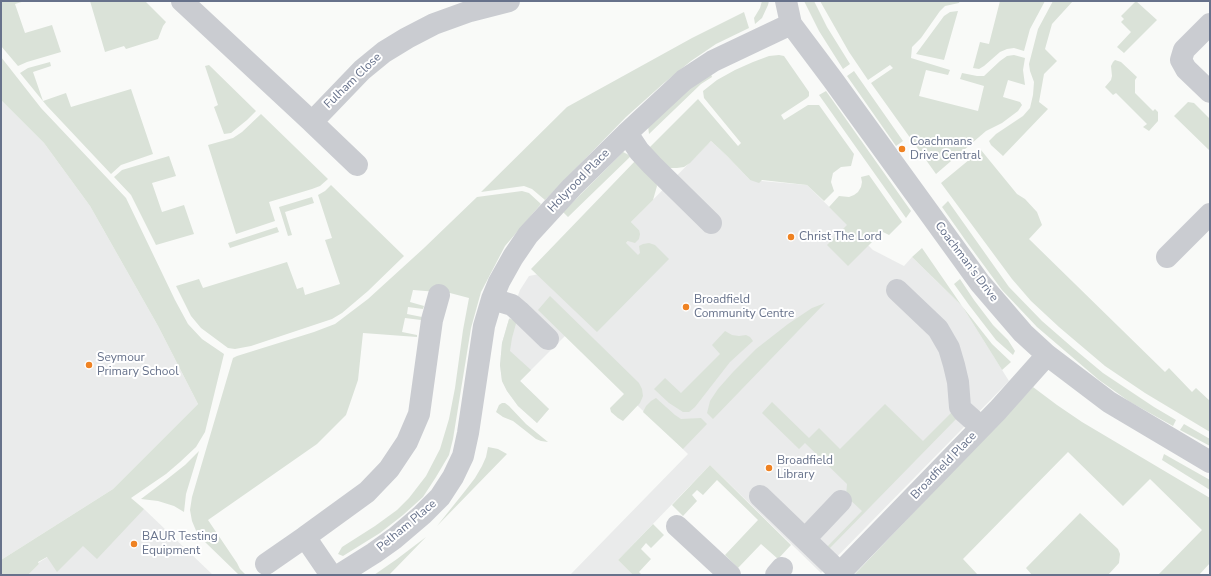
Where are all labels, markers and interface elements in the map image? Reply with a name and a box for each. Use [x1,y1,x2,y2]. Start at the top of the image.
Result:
street label: Fulham Close [322,50,384,112]
place label: Coachmans Drive Central [910,135,981,163]
marker: Coachmans Drive Central [897,144,907,154]
street label: Holyrood Place [545,146,613,216]
street label: Coachman's Drive [931,219,1001,305]
place label: Christ The Lord [799,230,882,244]
marker: Christ The Lord [786,232,796,242]
place label: Broadfield Community Centre [694,293,794,321]
marker: Broadfield Community Centre [681,302,691,312]
place label: Seymour Primary School [97,351,179,379]
marker: Seymour Primary School [84,360,94,370]
street label: Broadfield Place [908,429,980,503]
place label: Broadfield Library [777,454,833,482]
marker: Broadfield Library [764,463,774,473]
street label: Pelham Place [374,497,440,555]
place label: BAUR Testing Equipment [142,530,218,558]
marker: BAUR Testing Equipment [129,539,139,549]

